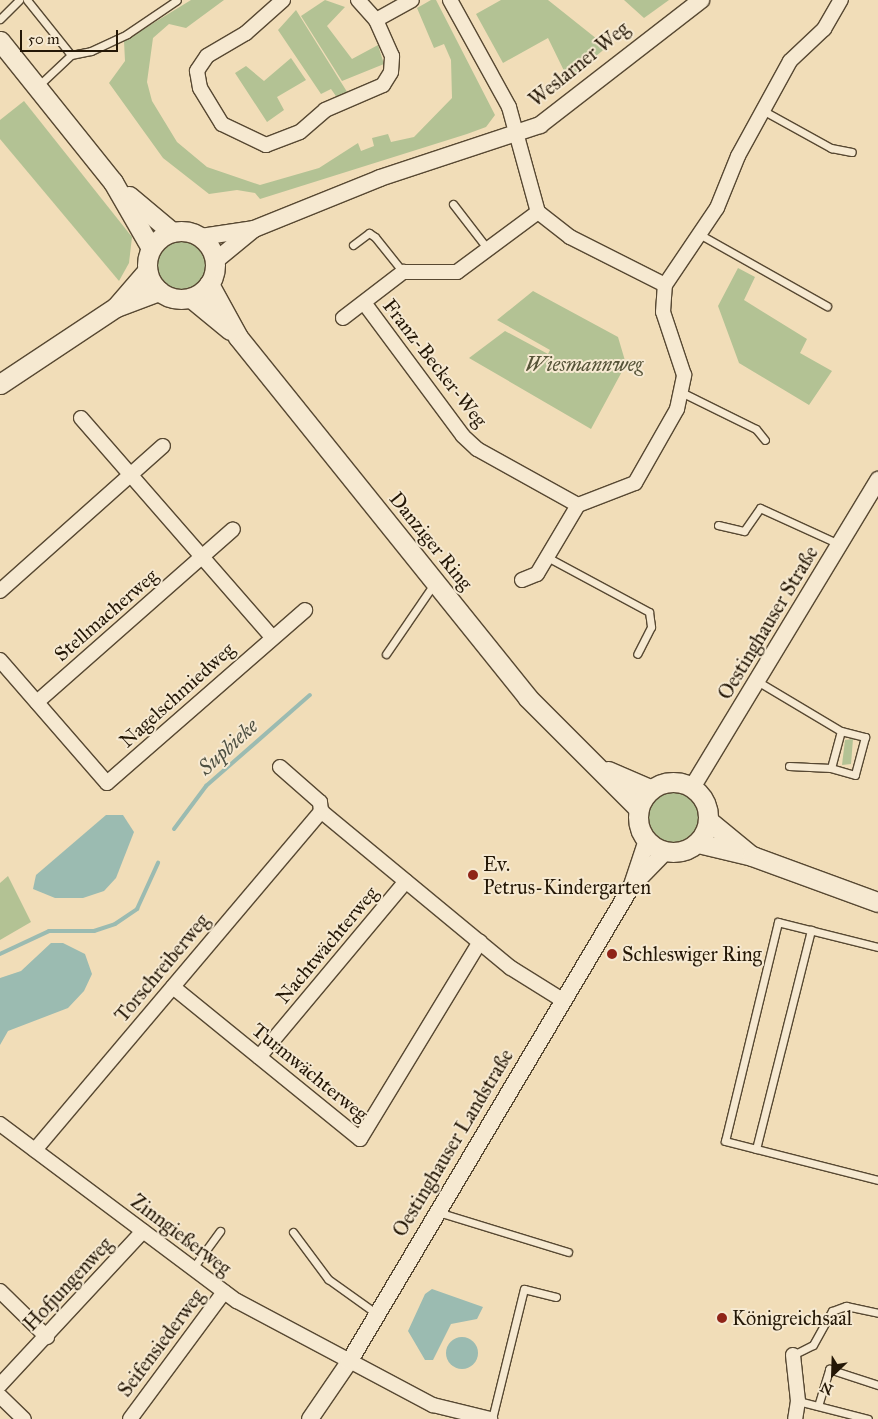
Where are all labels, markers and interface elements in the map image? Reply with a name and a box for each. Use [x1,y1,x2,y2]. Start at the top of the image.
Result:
street label: Weslarner Weg [524,16,634,112]
scale bar [22,20,120,52]
text: 50 m [28,30,60,48]
street label: Franz-Becker-Weg [378,294,492,432]
park label: Wiesmannweg [525,352,643,376]
street label: Danziger Ring [384,487,478,595]
street label: Oestinghauser Straße [713,542,823,704]
street label: Stellmacherweg [49,564,163,666]
street label: Nagelschmiedweg [115,637,239,753]
water label: Supbieke [193,714,263,780]
place label: Ev. Petrus-Kindergarten [483,852,651,899]
marker: Ev. Petrus-Kindergarten [467,869,479,881]
street label: Nachtwächterweg [271,881,383,1009]
street label: Torschreiberweg [110,909,214,1027]
place label: Schleswiger Ring [622,942,762,966]
marker: Schleswiger Ring [606,948,618,960]
street label: Turmwächterweg [247,1018,373,1126]
street label: Oestinghauser Landstraße [388,1045,518,1241]
street label: Zinngießerweg [126,1189,236,1281]
street label: Hofjungenweg [19,1232,117,1336]
street label: Seifensiederweg [113,1284,209,1402]
place label: Königreichsaal [732,1306,852,1330]
marker: Königreichsaal [716,1312,728,1324]
north arrow [808,1349,858,1399]
text: N [818,1378,836,1398]

